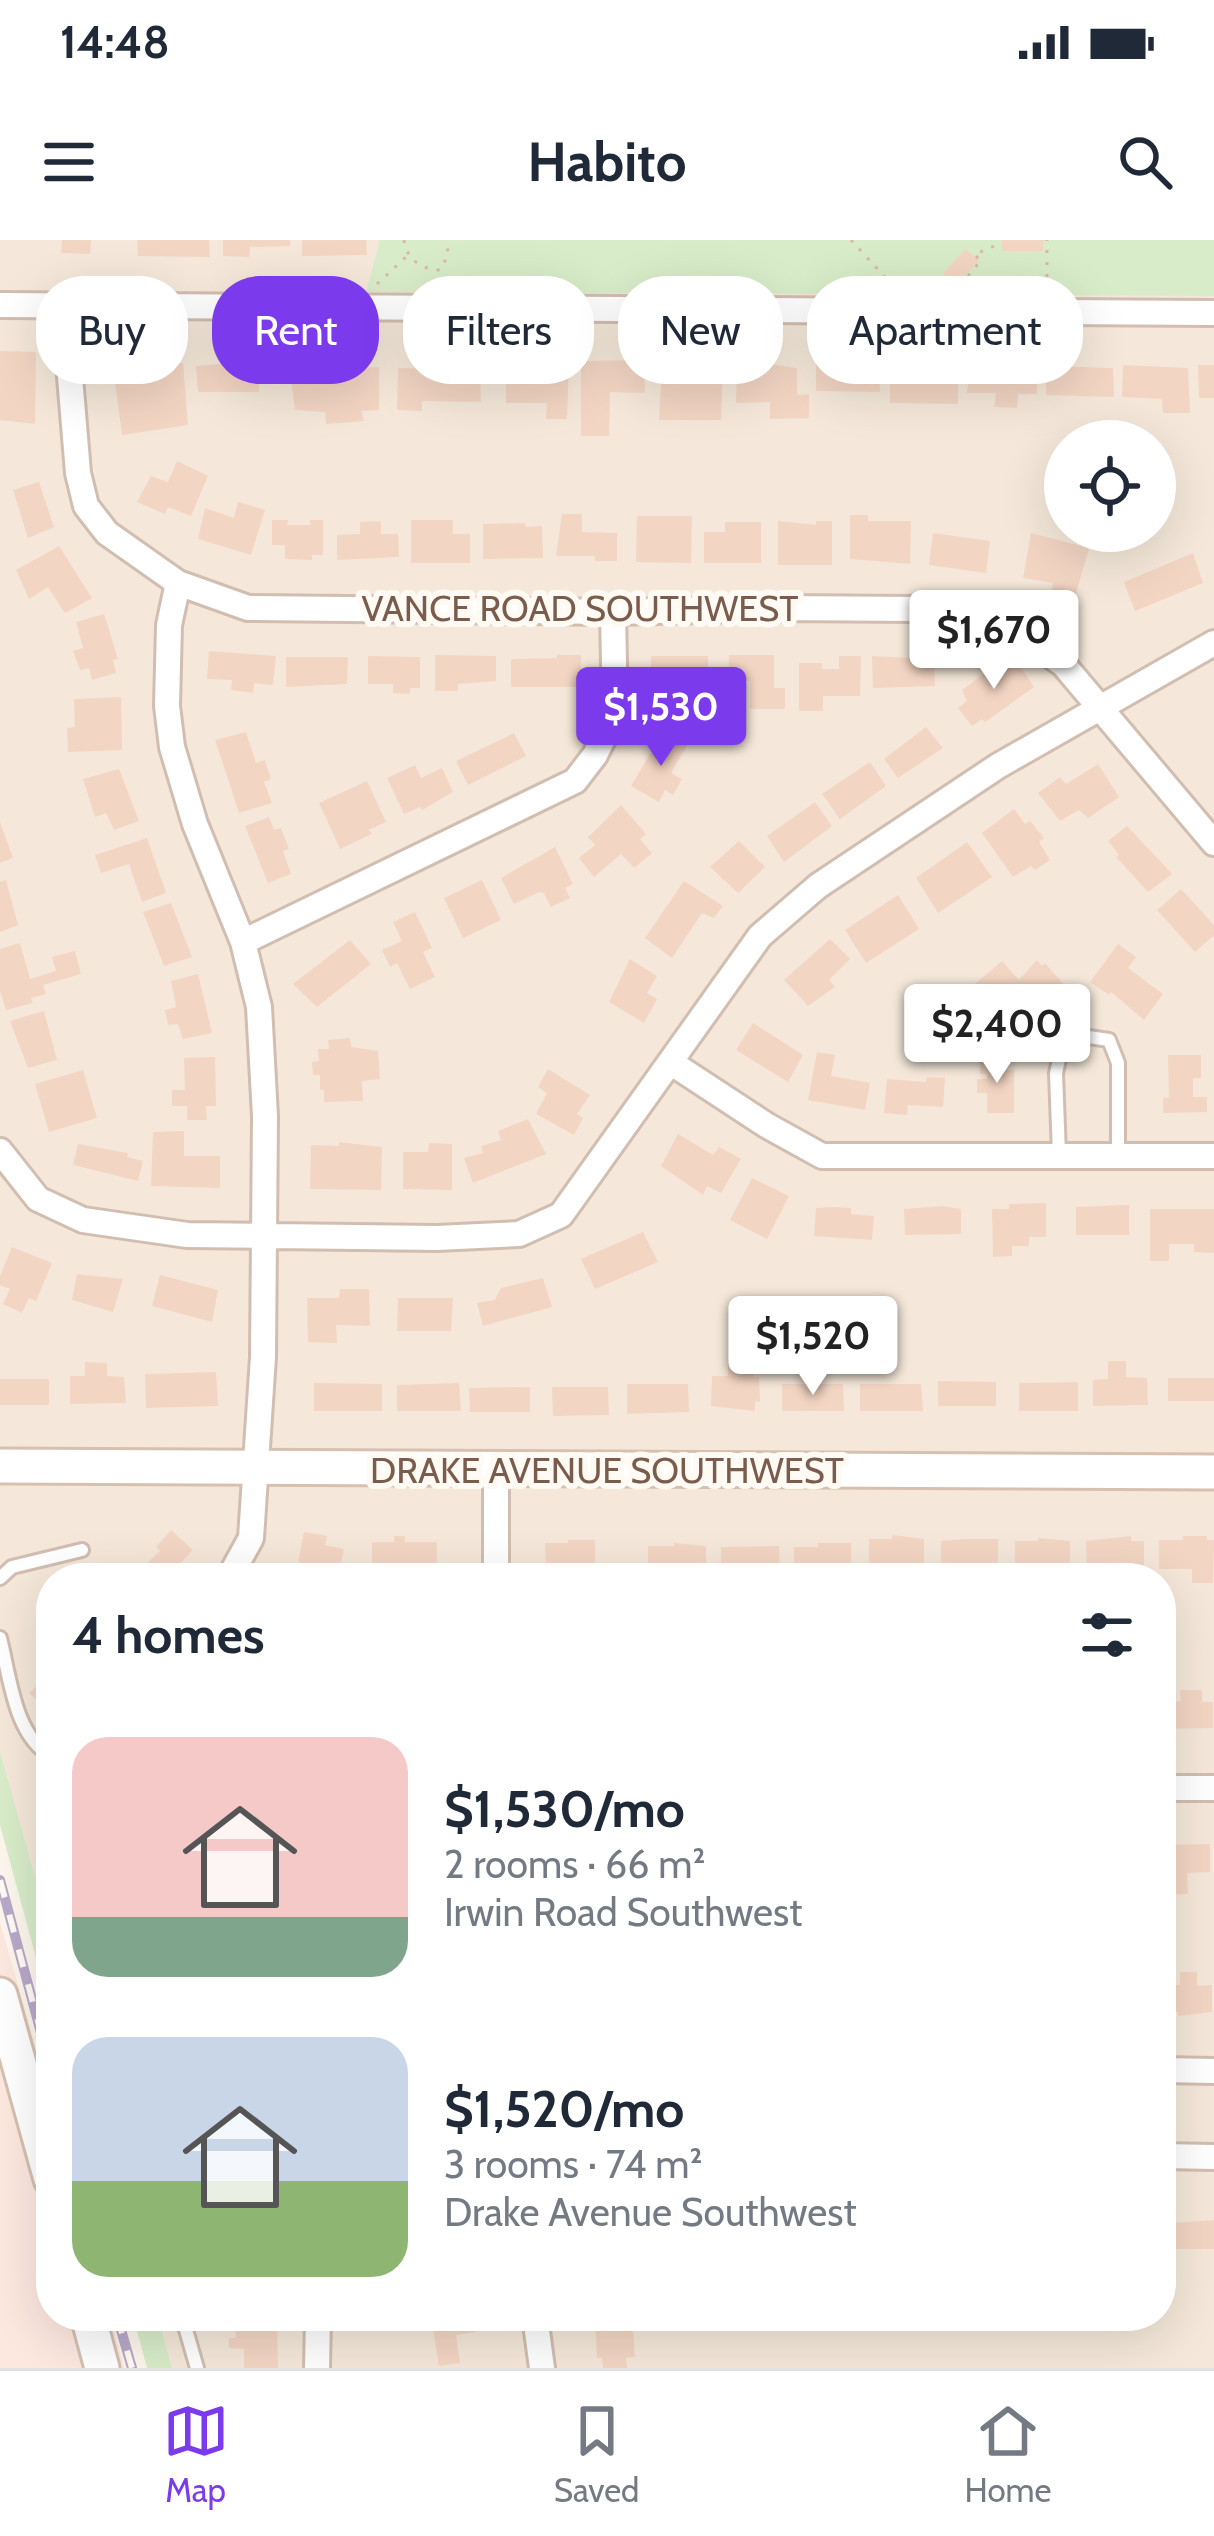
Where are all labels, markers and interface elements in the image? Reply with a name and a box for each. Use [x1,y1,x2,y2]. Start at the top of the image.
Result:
text: 14:48 [60,15,170,69]
icon: menu [36,129,102,195]
text: Habito [528,129,686,195]
icon: search [1112,129,1178,195]
chip: Buy [36,276,188,384]
chip: Rent [212,276,379,384]
chip: Filters [403,276,594,384]
chip: New [618,276,783,384]
chip: Apartment [807,276,1083,384]
map controls [1044,420,1176,552]
button: locate [1044,420,1176,552]
street label: VANCE ROAD SOUTHWEST [361,586,799,630]
pin: $1,670 [896,590,1092,692]
text: $1,670 [936,605,1052,653]
pin: $1,530 [563,667,759,769]
text: $1,530 [603,682,719,730]
pin: $2,400 [899,984,1095,1086]
text: $2,400 [931,999,1063,1047]
pin: $1,520 [715,1296,911,1398]
text: $1,520 [755,1311,871,1359]
street label: DRAKE AVENUE SOUTHWEST [370,1448,844,1492]
icon: filters [1074,1602,1140,1668]
text: 4 homes [72,1604,264,1666]
text: $1,530/mo [444,1778,685,1840]
icon: home [168,1785,312,1929]
text: 2 rooms · 66 m² [444,1840,705,1888]
text: Irwin Road Southwest [444,1888,802,1936]
text: $1,520/mo [444,2078,684,2140]
icon: home [168,2085,312,2229]
text: 3 rooms · 74 m² [444,2140,703,2188]
text: Drake Avenue Southwest [444,2188,857,2236]
tab: Map [163,2398,229,2510]
tab: Saved [554,2398,639,2510]
tab: Home [965,2398,1051,2510]

